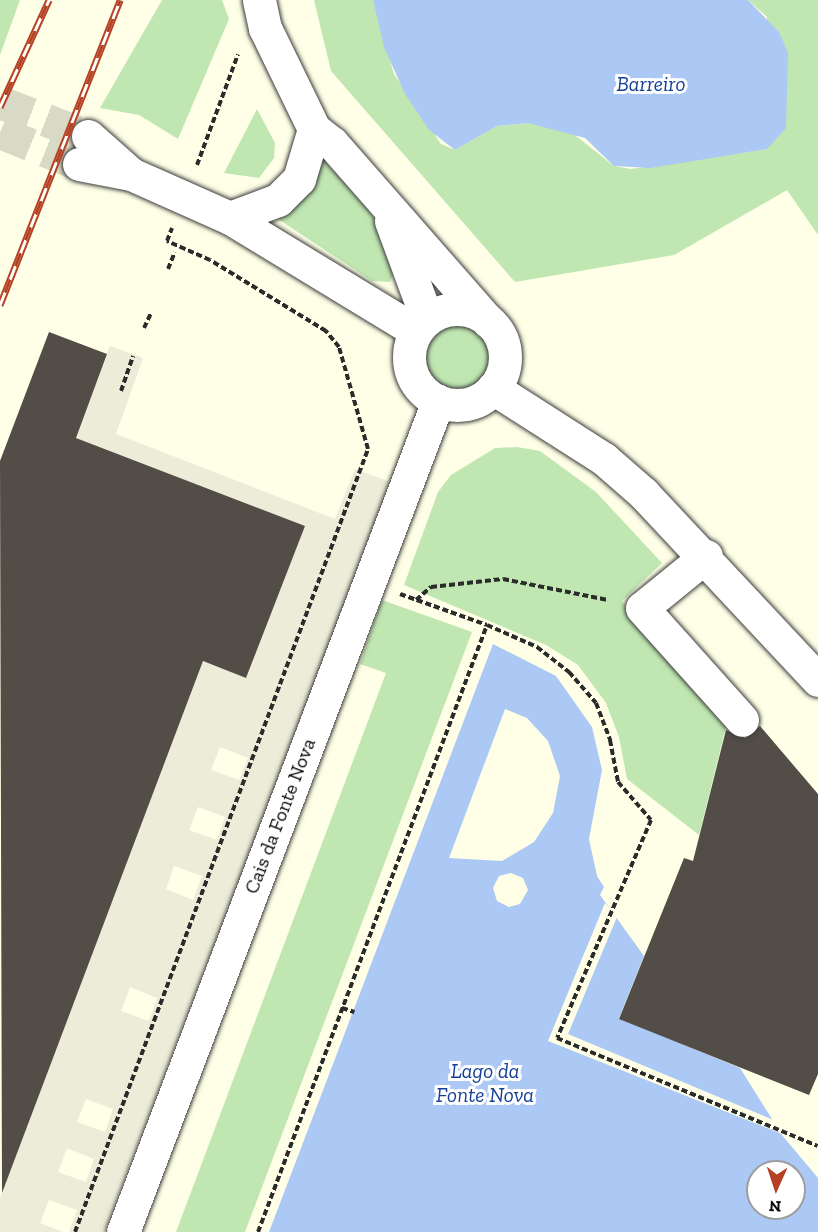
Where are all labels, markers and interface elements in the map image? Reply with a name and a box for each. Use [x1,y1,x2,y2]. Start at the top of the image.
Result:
water label: Barreiro [616,71,686,97]
street label: Cais da Fonte Nova [239,735,321,897]
water label: Lago da Fonte Nova [436,1058,534,1108]
north arrow [746,1160,806,1220]
text: N [769,1197,782,1216]

